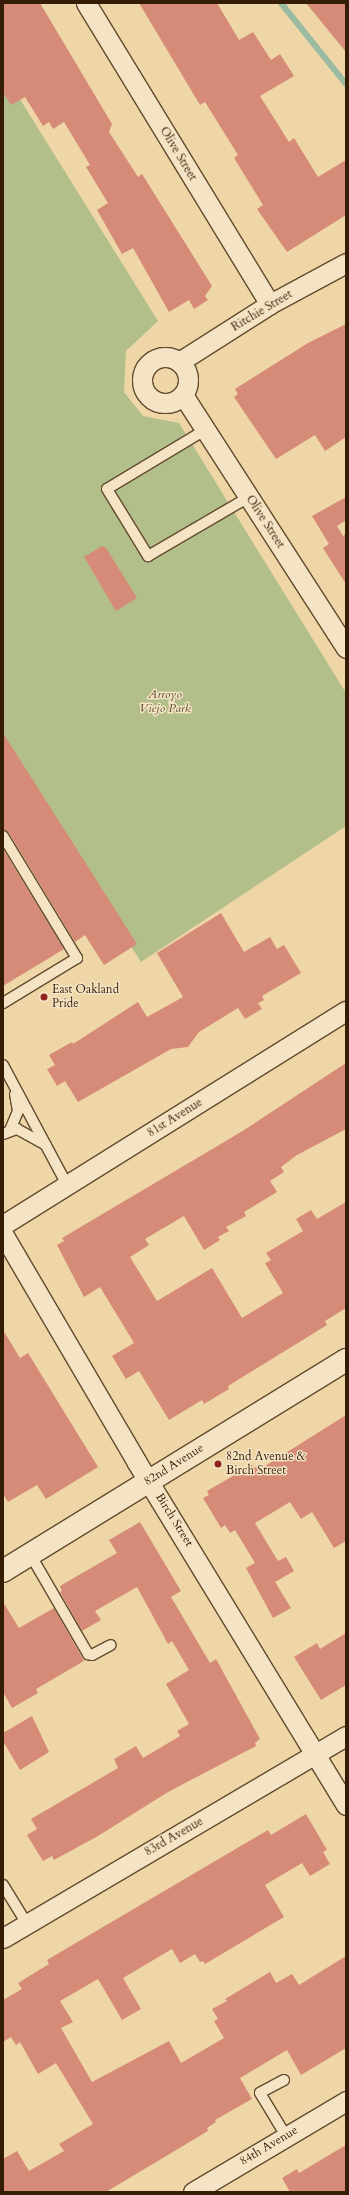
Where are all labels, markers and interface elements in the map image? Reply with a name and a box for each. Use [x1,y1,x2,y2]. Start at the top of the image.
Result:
street label: Olive Street [156,124,200,184]
street label: Ritchie Street [229,287,295,335]
street label: Olive Street [243,493,287,551]
park label: Arroyo Viejo Park [139,688,191,716]
place label: East Oakland Pride [52,983,119,1011]
marker: East Oakland Pride [39,992,49,1002]
street label: 81st Avenue [145,1095,205,1141]
street label: 82nd Avenue [142,1441,206,1489]
place label: 82nd Avenue & Birch Street [226,1450,306,1478]
marker: 82nd Avenue & Birch Street [213,1459,223,1469]
street label: Birch Street [152,1491,196,1549]
street label: 83rd Avenue [142,1814,206,1860]
street label: 84th Avenue [238,2123,300,2169]

